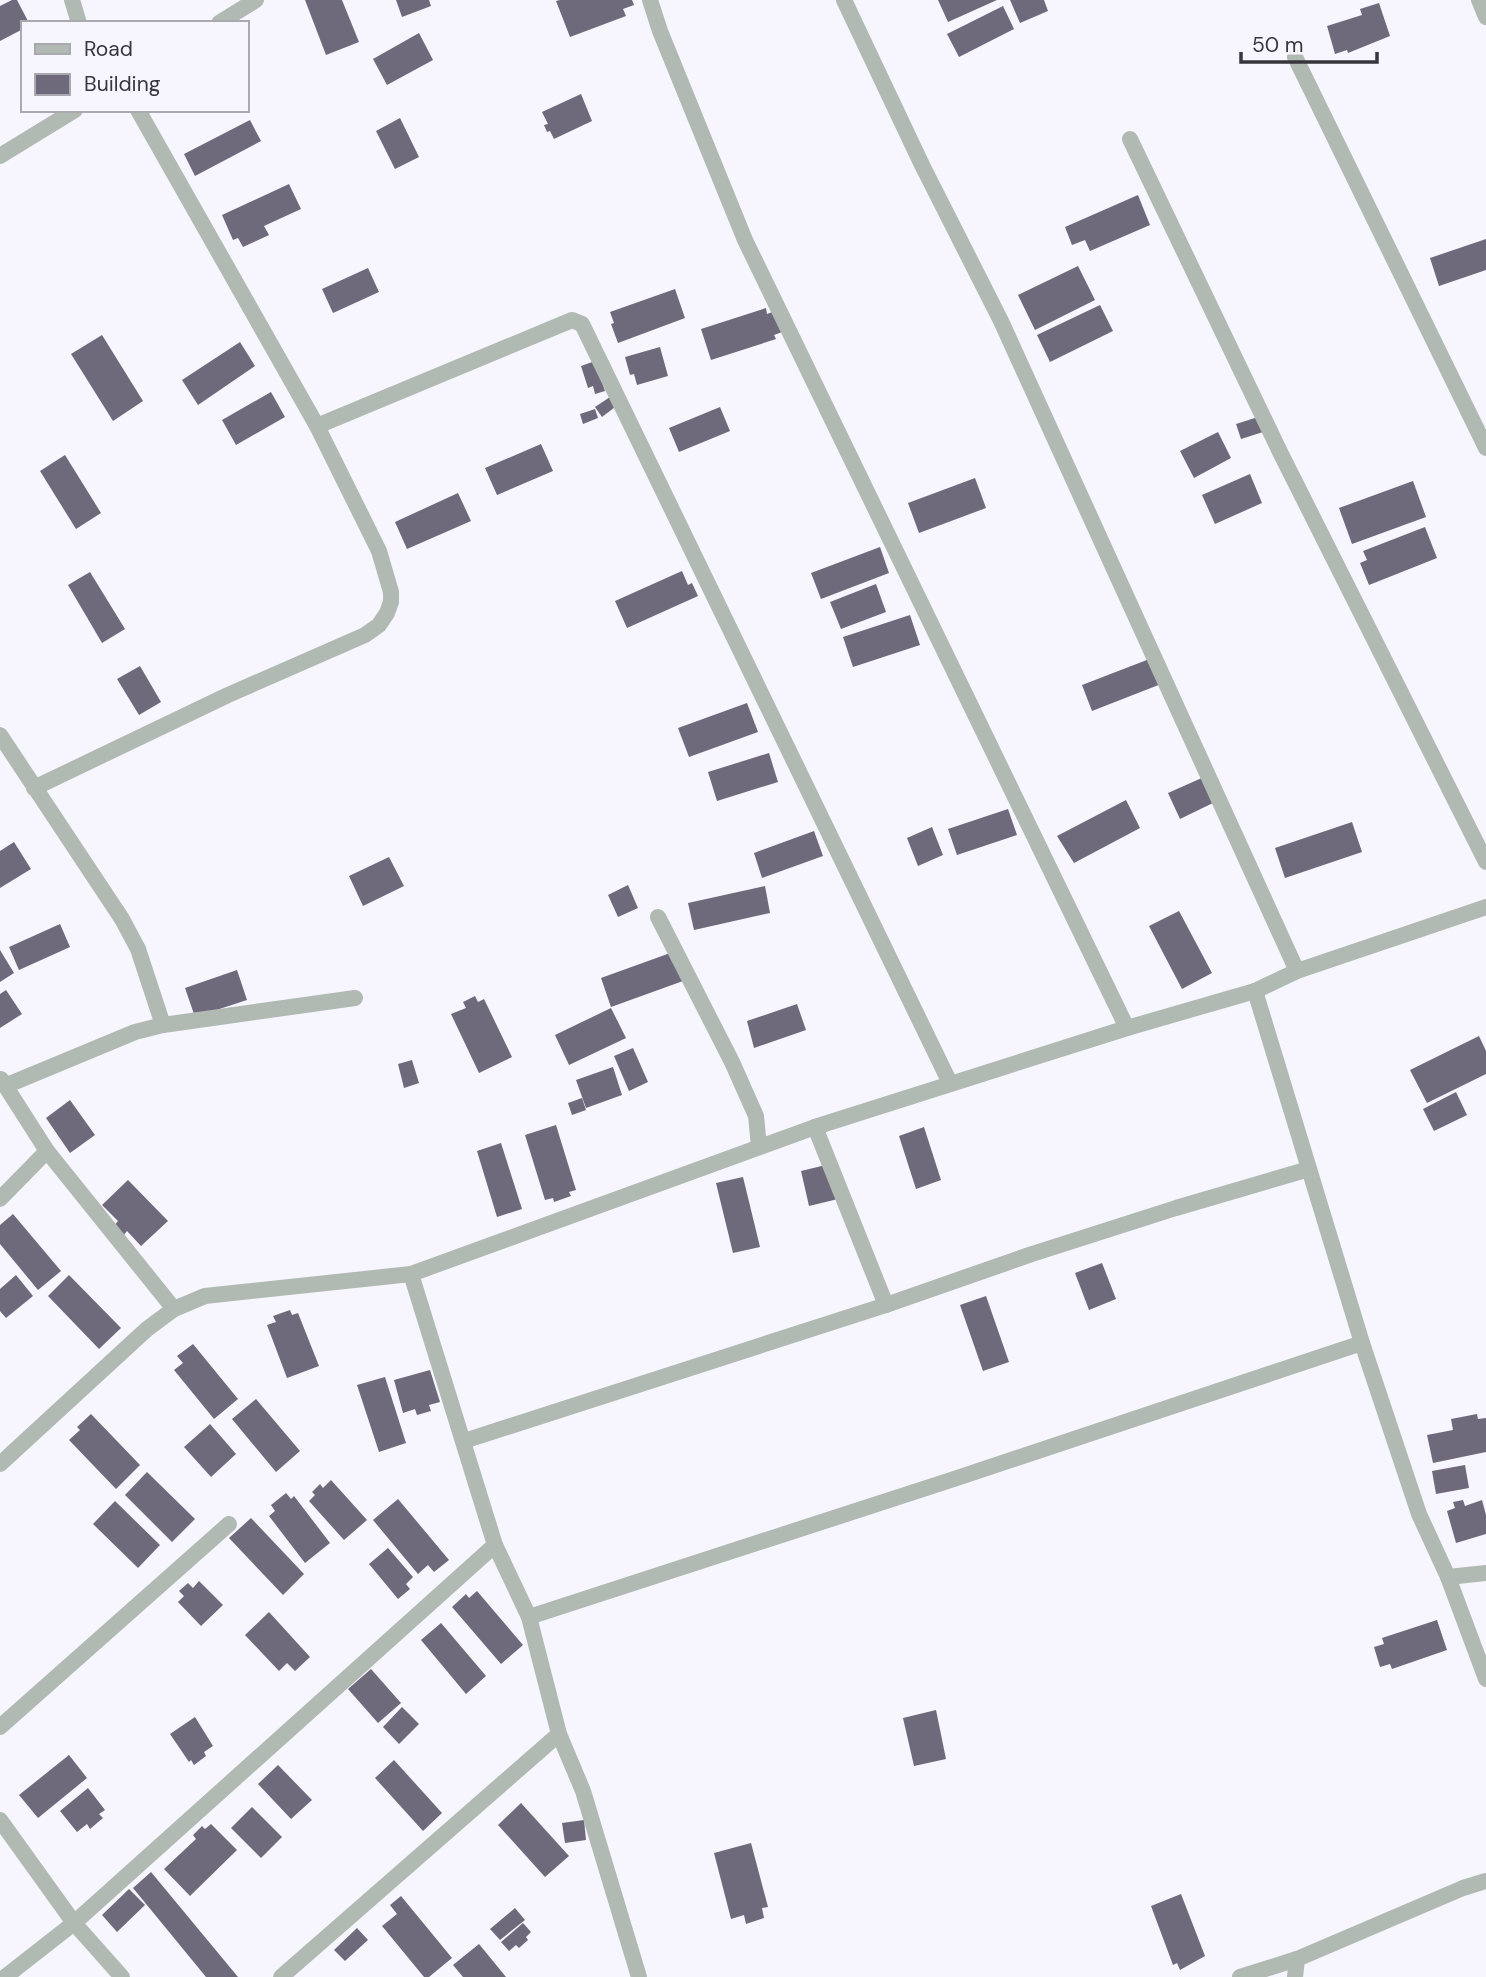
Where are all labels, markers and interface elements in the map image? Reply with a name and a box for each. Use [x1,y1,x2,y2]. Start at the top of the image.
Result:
legend [21,21,248,112]
scale bar [1241,21,1378,65]
text: 50 m [1252,31,1303,59]
text: Road [84,35,133,63]
text: Building [84,70,161,98]

